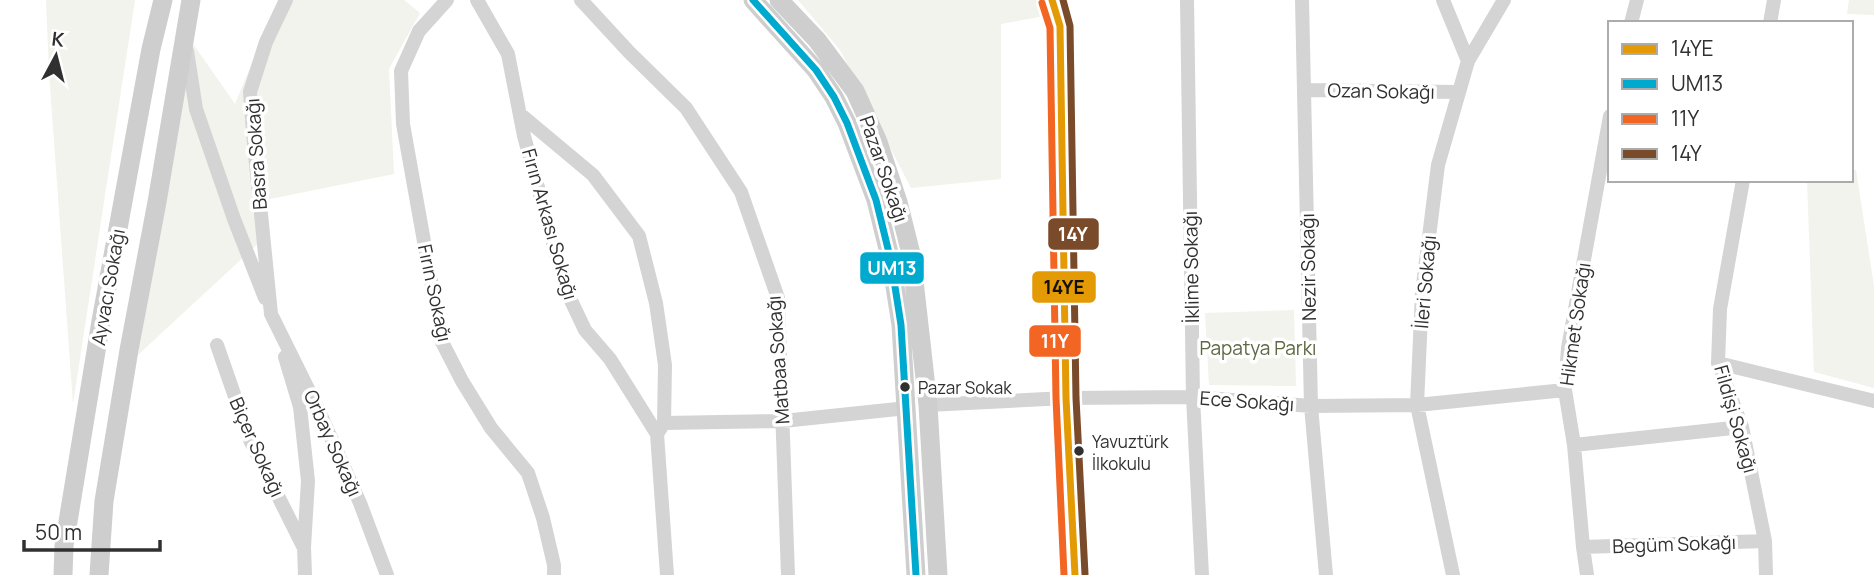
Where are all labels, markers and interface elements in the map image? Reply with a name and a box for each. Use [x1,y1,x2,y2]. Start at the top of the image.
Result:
north arrow [21,21,91,91]
legend [1608,21,1853,182]
text: K [50,25,66,53]
text: 14YE [1671,34,1714,62]
text: UM13 [1671,69,1723,97]
street label: Ozan Sokağı [1327,77,1435,105]
street label: Basra Sokağı [239,97,273,211]
text: 11Y [1671,104,1699,132]
street label: Pazar Sokağı [854,112,914,226]
text: 14Y [1671,139,1702,167]
street label: Fırın Arkası Sokağı [516,145,584,303]
street label: İklime Sokağı [1177,211,1205,323]
street label: Nezir Sokağı [1294,213,1322,321]
line badge: 14Y [1047,217,1100,251]
text: 14Y [1058,221,1088,247]
street label: Ayvacı Sokağı [85,227,131,347]
street label: İleri Sokağı [1408,234,1442,330]
street label: Fırın Sokağı [412,242,458,344]
line badge: UM13 [859,251,925,285]
text: UM13 [867,255,917,281]
street label: Hikmet Sokağı [1553,261,1597,387]
line badge: 14YE [1031,270,1097,304]
text: 14YE [1043,274,1085,300]
street label: Matbaa Sokağı [761,295,795,425]
line badge: 11Y [1028,324,1082,358]
text: 11Y [1041,328,1070,354]
park label: Papatya Parkı [1199,335,1317,361]
street label: Fildişi Sokağı [1708,362,1764,476]
place label: Pazar Sokak [918,376,1012,399]
marker: Pazar Sokak [898,380,912,394]
street label: Ece Sokağı [1199,385,1295,417]
street label: Orbay Sokağı [298,386,368,500]
street label: Biçer Sokağı [223,393,291,501]
place label: Yavuztürk İlkokulu [1092,430,1169,475]
marker: Yavuztürk İlkokulu [1072,444,1086,458]
scale bar [24,508,161,552]
text: 50 m [35,518,82,546]
street label: Begüm Sokağı [1612,529,1736,559]

